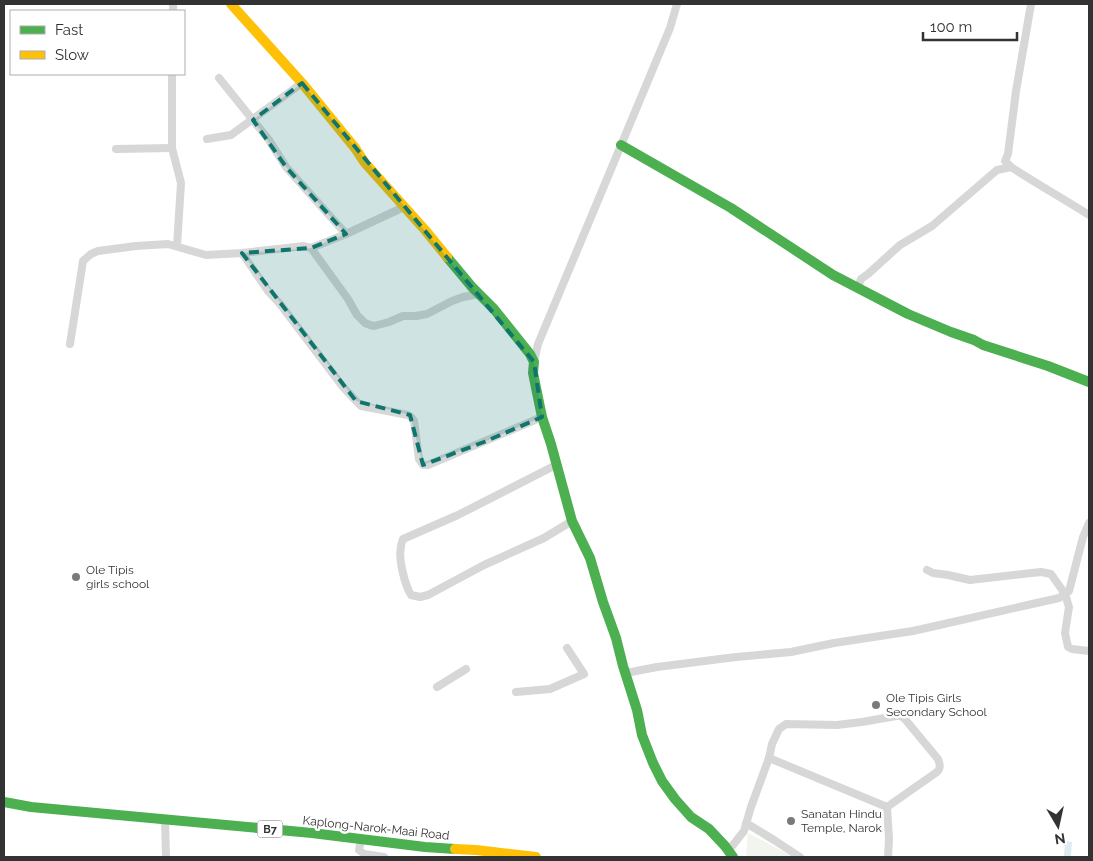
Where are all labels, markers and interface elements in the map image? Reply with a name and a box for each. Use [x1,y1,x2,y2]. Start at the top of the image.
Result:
legend [10,10,185,75]
scale bar [923,10,1017,42]
text: 100 m [930,18,972,36]
text: Fast [55,21,83,39]
text: Slow [55,46,89,64]
place label: Ole Tipis girls school [86,563,150,591]
marker: Ole Tipis girls school [70,571,82,583]
place label: Ole Tipis Girls Secondary School [886,691,988,719]
marker: Ole Tipis Girls Secondary School [870,699,882,711]
north arrow [1033,801,1083,851]
place label: Sanatan Hindu Temple, Narok [801,807,882,835]
street label: Kaplong-Narok-Maai Road [302,813,450,843]
marker: Sanatan Hindu Temple, Narok [785,815,797,827]
road number: B7 [258,821,282,838]
text: N [1054,830,1067,848]

